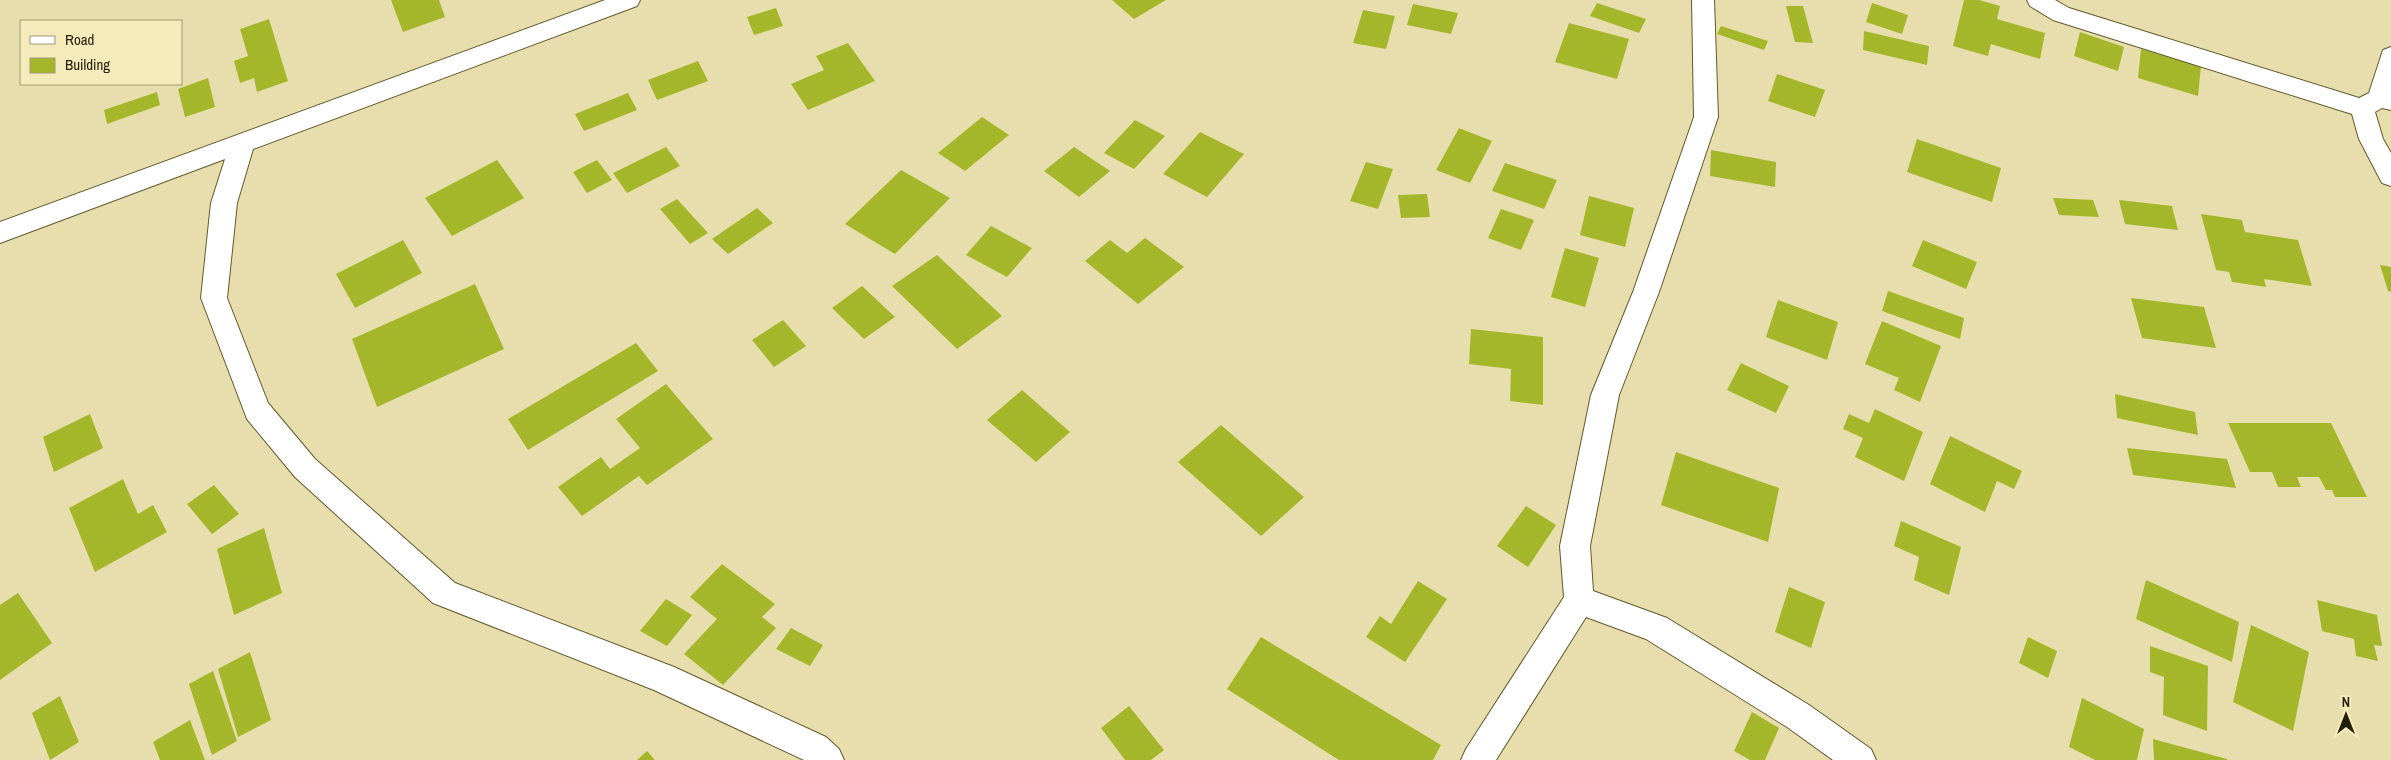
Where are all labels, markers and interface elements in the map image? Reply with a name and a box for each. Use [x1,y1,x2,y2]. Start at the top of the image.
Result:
legend [20,20,182,85]
text: Road [65,29,94,50]
text: Building [65,54,110,75]
north arrow [2321,690,2371,740]
text: N [2342,693,2350,711]

